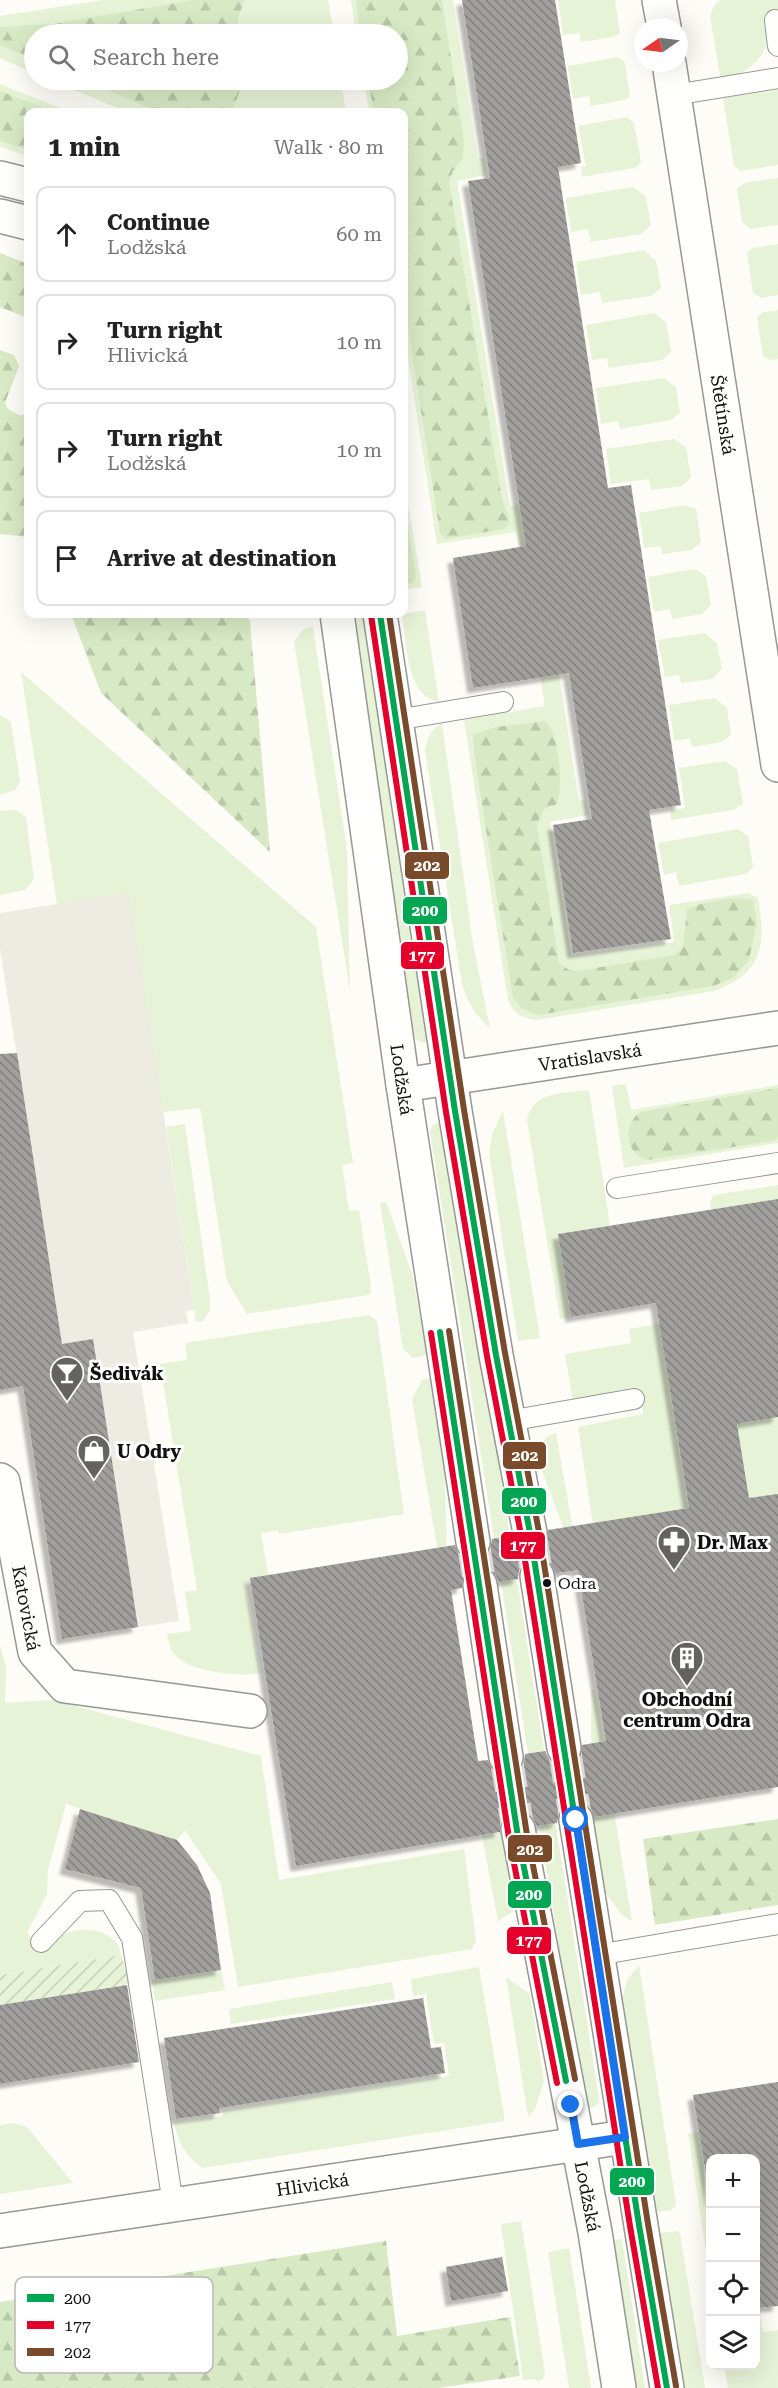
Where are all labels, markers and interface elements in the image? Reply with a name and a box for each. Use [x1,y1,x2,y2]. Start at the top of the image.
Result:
north arrow [634,18,688,72]
search box [24,24,408,90]
icon: search [45,41,78,74]
text: Search here [93,45,219,70]
text: 1 min [48,132,120,162]
text: Walk · 80 m [274,135,384,159]
text: Continue [107,210,210,235]
icon: ahead [50,218,83,251]
text: 60 m [336,222,382,246]
text: Lodžská [107,235,187,259]
text: Turn right [107,318,222,343]
icon: right [50,326,83,359]
text: 10 m [336,330,382,354]
text: Hlivická [107,343,188,367]
street label: Štětínská [707,373,740,457]
text: Turn right [107,426,222,451]
icon: right [50,434,83,467]
text: 10 m [336,438,382,462]
text: Lodžská [107,451,187,475]
icon: arrive [50,542,83,575]
text: Arrive at destination [107,546,336,571]
line badge: 202 [404,851,450,880]
text: 202 [414,856,440,875]
line badge: 200 [402,896,448,925]
text: 200 [412,901,438,920]
line badge: 177 [400,941,445,970]
text: 177 [409,946,435,965]
street label: Vratislavská [537,1038,643,1075]
street label: Lodžská [387,1043,418,1117]
bar icon: Šedivák [49,1355,85,1402]
place label: Šedivák [90,1362,164,1384]
shop icon: U Odry [76,1433,112,1480]
place label: U Odry [117,1441,181,1462]
line badge: 202 [502,1441,547,1470]
text: 202 [512,1446,538,1465]
line badge: 200 [501,1487,547,1515]
text: 200 [511,1492,537,1511]
pharmacy icon: Dr. Max [656,1524,692,1571]
line badge: 177 [500,1531,546,1560]
place label: Dr. Max [697,1532,768,1553]
text: 177 [510,1536,536,1555]
street label: Katovická [8,1564,45,1653]
place label: Odra [558,1574,596,1593]
marker: Odra [541,1577,553,1589]
building icon: Obchodní centrum Odra [669,1640,705,1687]
place label: Obchodní centrum Odra [623,1689,751,1731]
route start [562,1806,588,1832]
line badge: 202 [507,1834,553,1863]
text: 202 [517,1840,543,1859]
line badge: 200 [507,1880,552,1909]
text: 200 [516,1885,542,1904]
line badge: 177 [506,1926,552,1955]
text: 177 [516,1931,542,1950]
route end [557,2091,583,2117]
map controls [706,2154,760,2370]
button: + [706,2154,760,2208]
street label: Lodžská [571,2159,605,2234]
line badge: 200 [609,2167,655,2196]
street label: Hlivická [275,2168,350,2200]
text: 200 [619,2172,645,2191]
button: − [706,2208,760,2262]
button: locate [706,2262,760,2316]
legend [15,2277,213,2373]
text: 200 [64,2289,91,2308]
text: 177 [64,2316,91,2335]
button: layers [706,2316,760,2370]
text: 202 [64,2343,91,2362]

